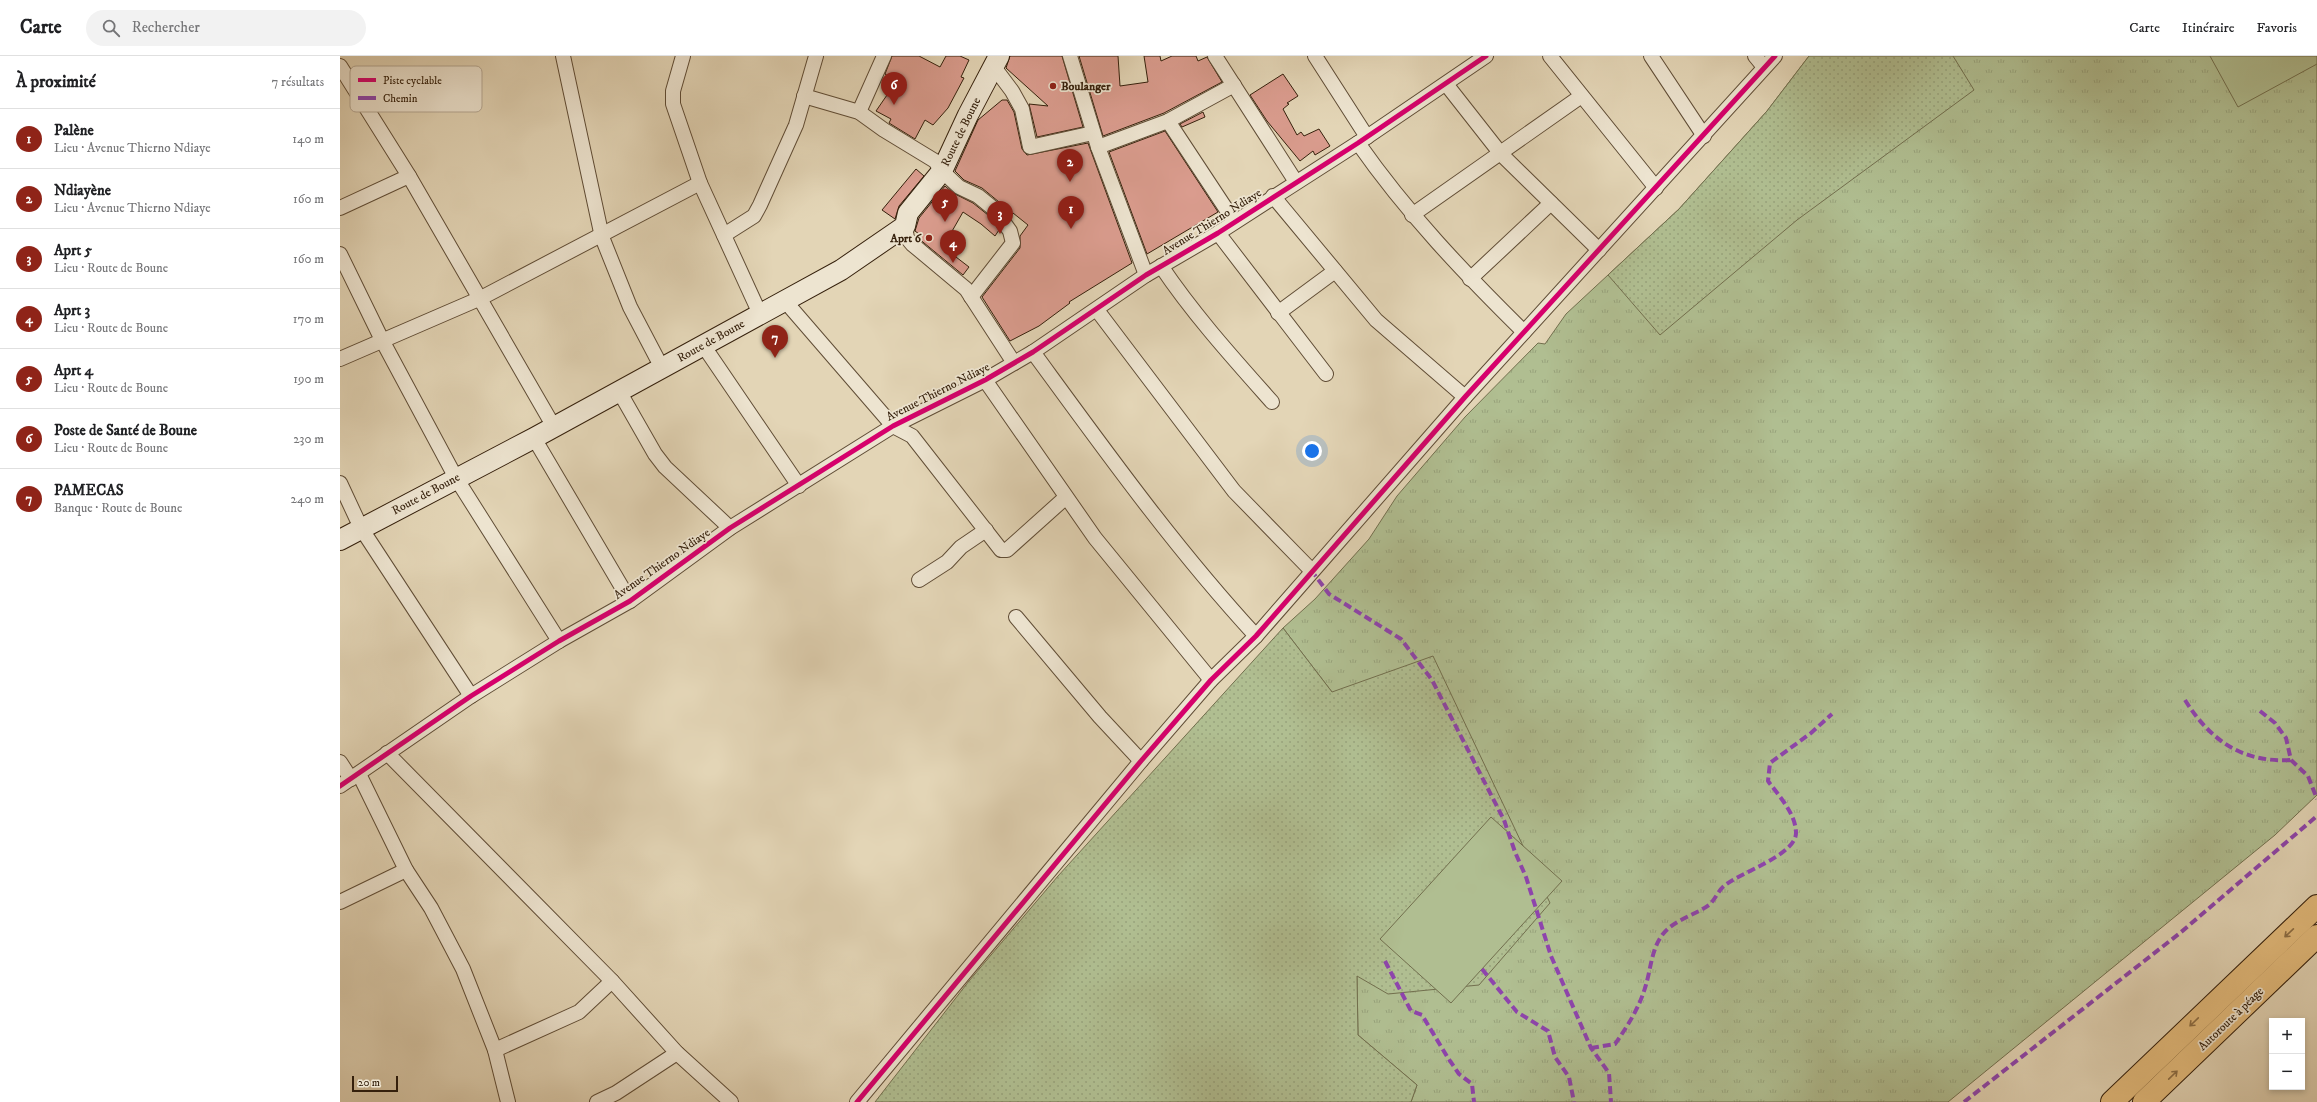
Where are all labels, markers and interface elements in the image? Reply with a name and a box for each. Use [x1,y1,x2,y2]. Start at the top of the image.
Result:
search box [86,10,366,46]
text: Carte [20,16,62,39]
icon: search [100,17,122,39]
text: Rechercher [132,18,200,37]
text: Carte [2129,19,2160,37]
text: Itinéraire [2182,19,2235,37]
text: Favoris [2257,19,2297,37]
legend [350,66,482,112]
text: À proximité [16,71,96,93]
pin: 6 [881,72,907,105]
text: 7 résultats [271,74,324,90]
text: Piste cyclable [383,74,442,88]
place label: Boulanger [1061,79,1111,94]
marker: Boulanger [1048,81,1058,91]
text: Chemin [383,92,418,106]
street label: Route de Boune [938,95,984,169]
text: Palène [54,121,94,140]
text: 1 [27,131,31,147]
text: 140 m [292,131,324,147]
text: Lieu · Avenue Thierno Ndiaye [54,140,211,156]
pin: 2 [1057,149,1083,182]
text: Ndiayène [54,181,111,200]
street label: Avenue Thierno Ndiaye [1160,185,1264,259]
pin: 5 [932,189,958,222]
text: 2 [26,191,32,207]
text: 160 m [293,191,324,207]
pin: 1 [1058,196,1084,229]
text: Lieu · Avenue Thierno Ndiaye [54,200,211,216]
pin: 3 [987,201,1013,234]
pin: 4 [940,230,966,263]
place label: Aprt 6 [889,231,922,246]
marker: Aprt 6 [924,233,934,243]
text: Aprt 5 [54,241,92,260]
text: 3 [27,251,31,267]
text: 160 m [293,251,324,267]
text: Lieu · Route de Boune [54,260,168,276]
text: Aprt 3 [54,301,90,320]
text: 4 [25,311,33,327]
text: 170 m [293,311,324,327]
street label: Route de Boune [675,316,747,366]
text: Lieu · Route de Boune [54,320,168,336]
pin: 7 [762,325,788,358]
street label: Avenue Thierno Ndiaye [884,359,992,425]
text: Aprt 4 [54,361,93,380]
text: 5 [26,371,32,387]
text: 190 m [293,371,324,387]
text: Lieu · Route de Boune [54,380,168,396]
text: Poste de Santé de Boune [54,421,197,440]
text: 6 [26,431,32,447]
text: 230 m [293,431,324,447]
text: Lieu · Route de Boune [54,440,168,456]
your location [1302,441,1322,461]
street label: Route de Boune [389,470,463,518]
text: PAMECAS [54,481,124,500]
text: 7 [26,491,32,507]
text: 240 m [291,491,324,507]
text: Banque · Route de Boune [54,500,182,516]
street label: Avenue Thierno Ndiaye [611,525,713,603]
one-way arrow [2284,928,2294,937]
street label: Autoroute à péage [2195,984,2267,1054]
one-way arrow [2189,1017,2199,1027]
map controls [2269,1018,2305,1090]
button: + [2269,1018,2305,1054]
button: − [2269,1054,2305,1090]
one-way arrow [2168,1070,2178,1080]
scale bar [352,1074,398,1093]
text: 20 m [358,1076,380,1090]

